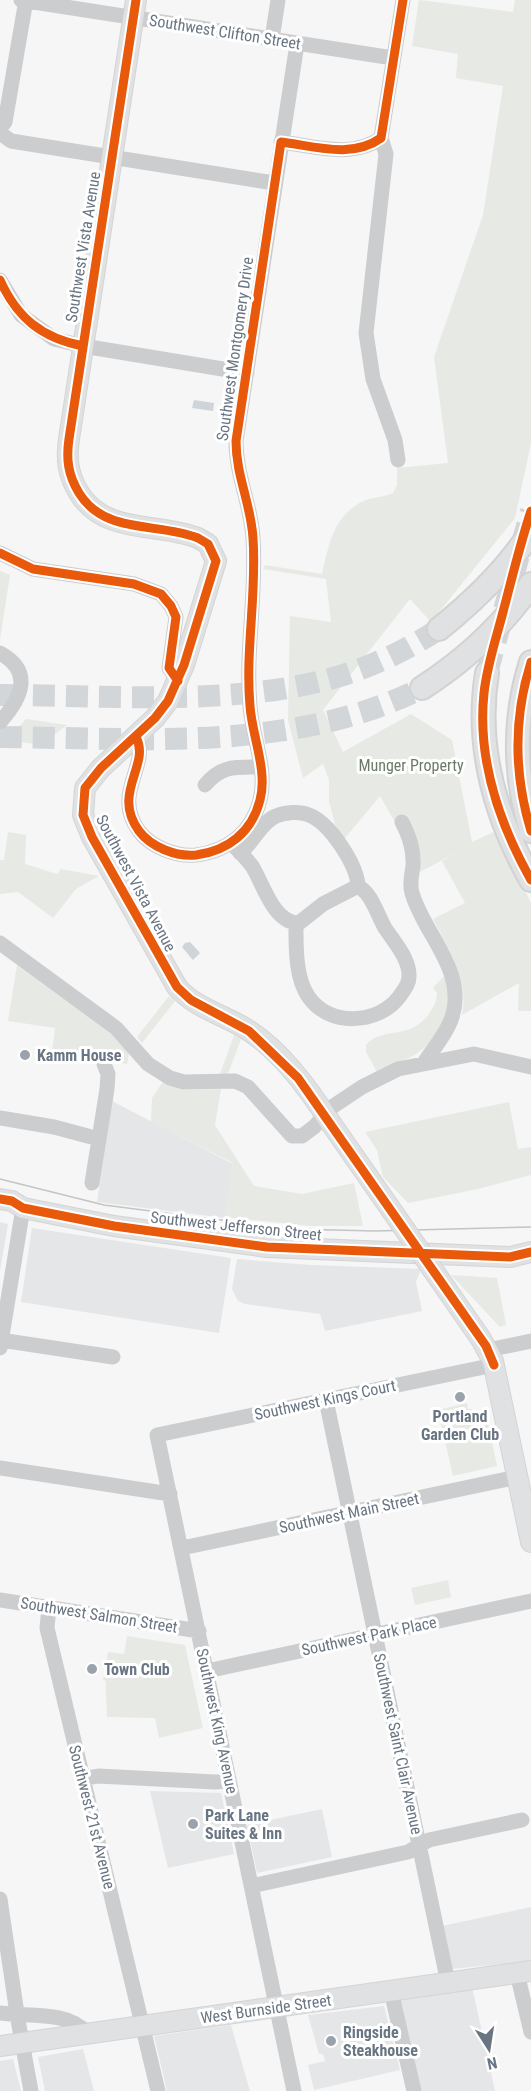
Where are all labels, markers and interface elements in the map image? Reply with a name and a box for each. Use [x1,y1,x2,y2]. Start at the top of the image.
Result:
street label: Southwest Clifton Street [148,11,302,53]
street label: Southwest Vista Avenue [62,170,104,324]
street label: Southwest Montgomery Drive [213,256,257,442]
park label: Munger Property [358,756,464,775]
street label: Southwest Vista Avenue [92,811,180,955]
place label: Kamm House [37,1046,122,1065]
marker: Kamm House [18,1048,32,1062]
street label: Southwest Jefferson Street [150,1208,323,1244]
street label: Southwest Kings Court [253,1376,398,1424]
marker: Portland Garden Club [453,1390,467,1404]
place label: Portland Garden Club [421,1407,499,1444]
street label: Southwest Main Street [277,1489,421,1537]
street label: Southwest Salmon Street [19,1593,179,1637]
street label: Southwest Park Place [300,1612,438,1660]
street label: Southwest King Avenue [192,1647,242,1795]
street label: Southwest Saint Clair Avenue [370,1652,426,1836]
place label: Town Club [104,1660,170,1679]
marker: Town Club [85,1662,99,1676]
street label: Southwest 21st Avenue [65,1743,119,1891]
place label: Park Lane Suites & Inn [205,1806,282,1843]
marker: Park Lane Suites & Inn [186,1817,200,1831]
street label: West Burnside Street [199,1990,333,2028]
north arrow [459,2019,519,2079]
place label: Ringside Steakhouse [343,2023,418,2060]
marker: Ringside Steakhouse [324,2034,338,2048]
text: N [485,2053,499,2073]

